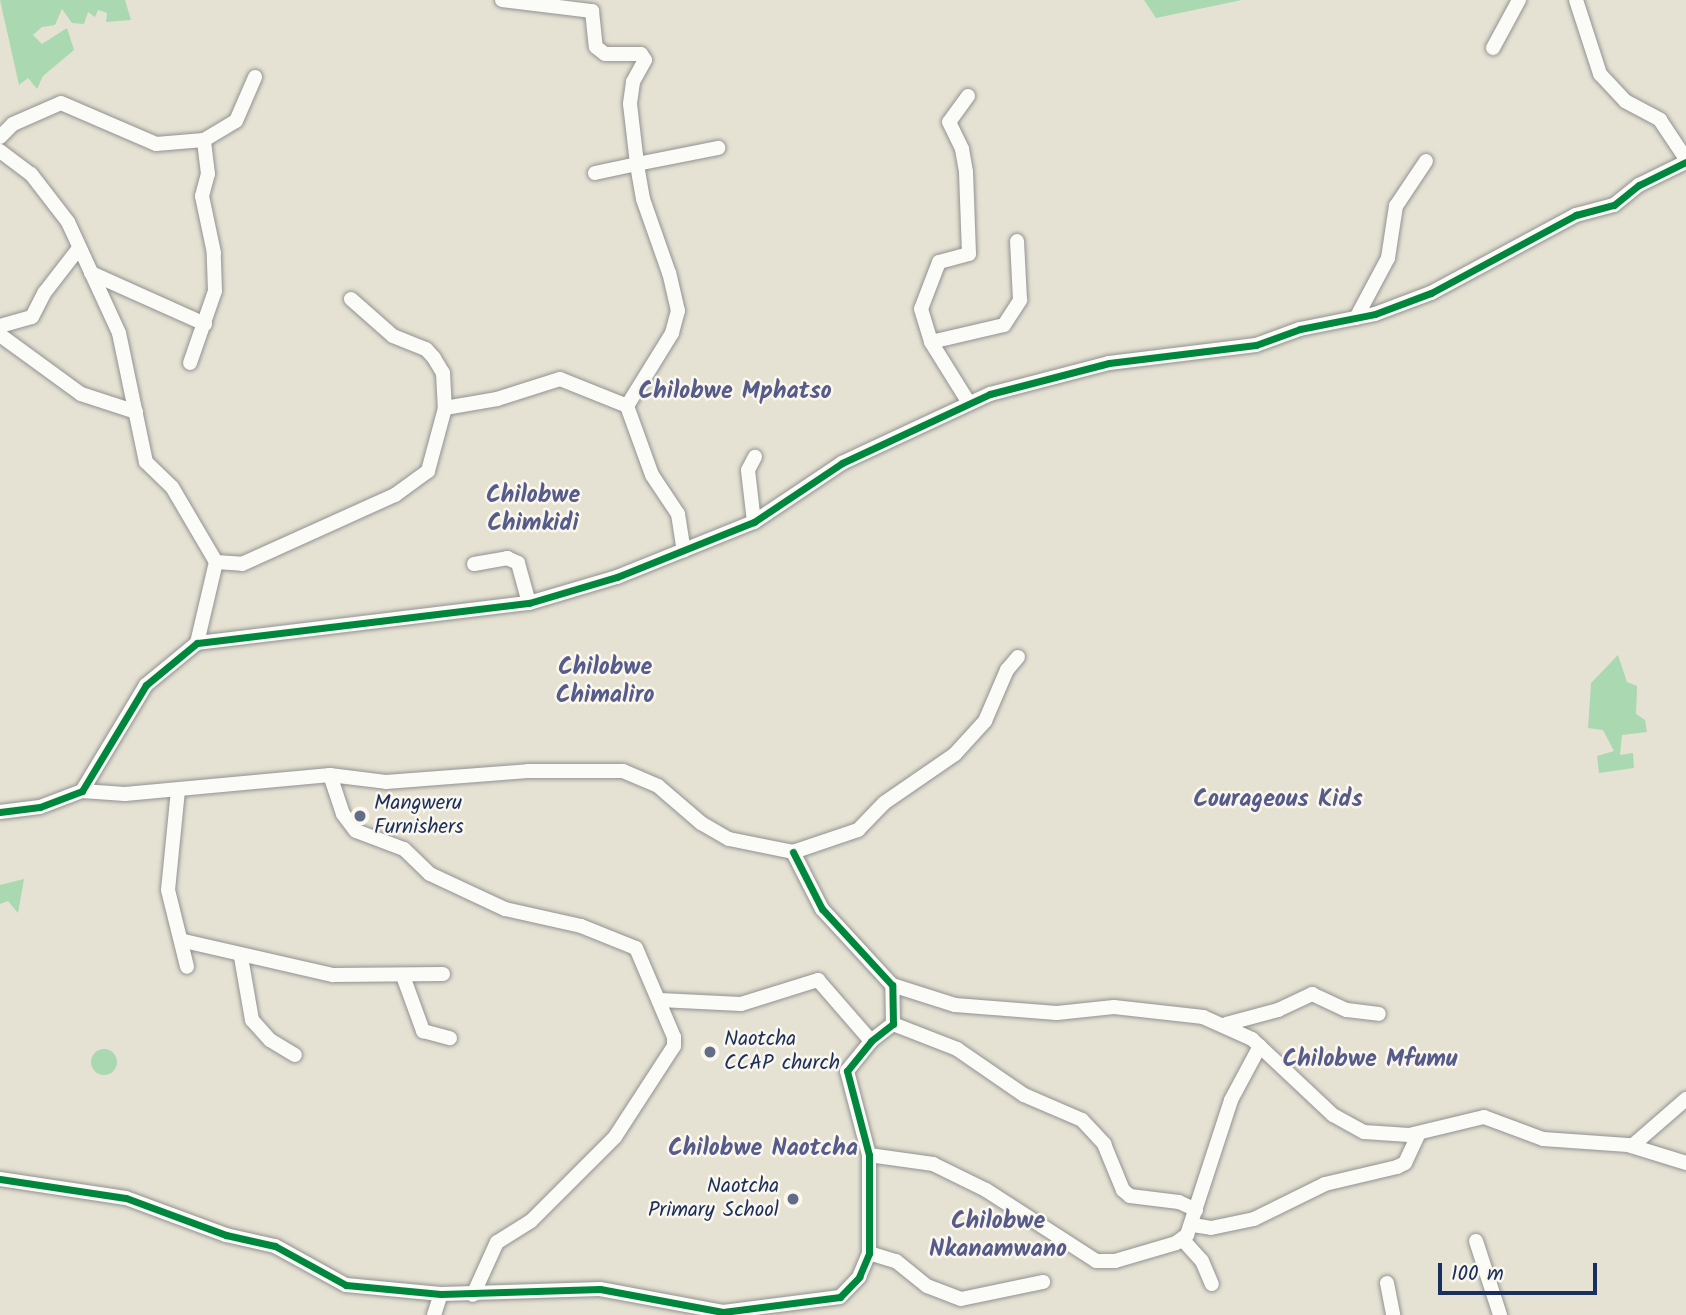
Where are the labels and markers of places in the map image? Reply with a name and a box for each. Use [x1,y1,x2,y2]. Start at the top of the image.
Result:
place label: Mangweru Furnishers [374,791,464,841]
marker: Mangweru Furnishers [352,808,368,824]
place label: Naotcha CCAP church [724,1027,840,1077]
marker: Naotcha CCAP church [702,1044,718,1060]
place label: Naotcha Primary School [648,1174,779,1224]
marker: Naotcha Primary School [785,1191,801,1207]

